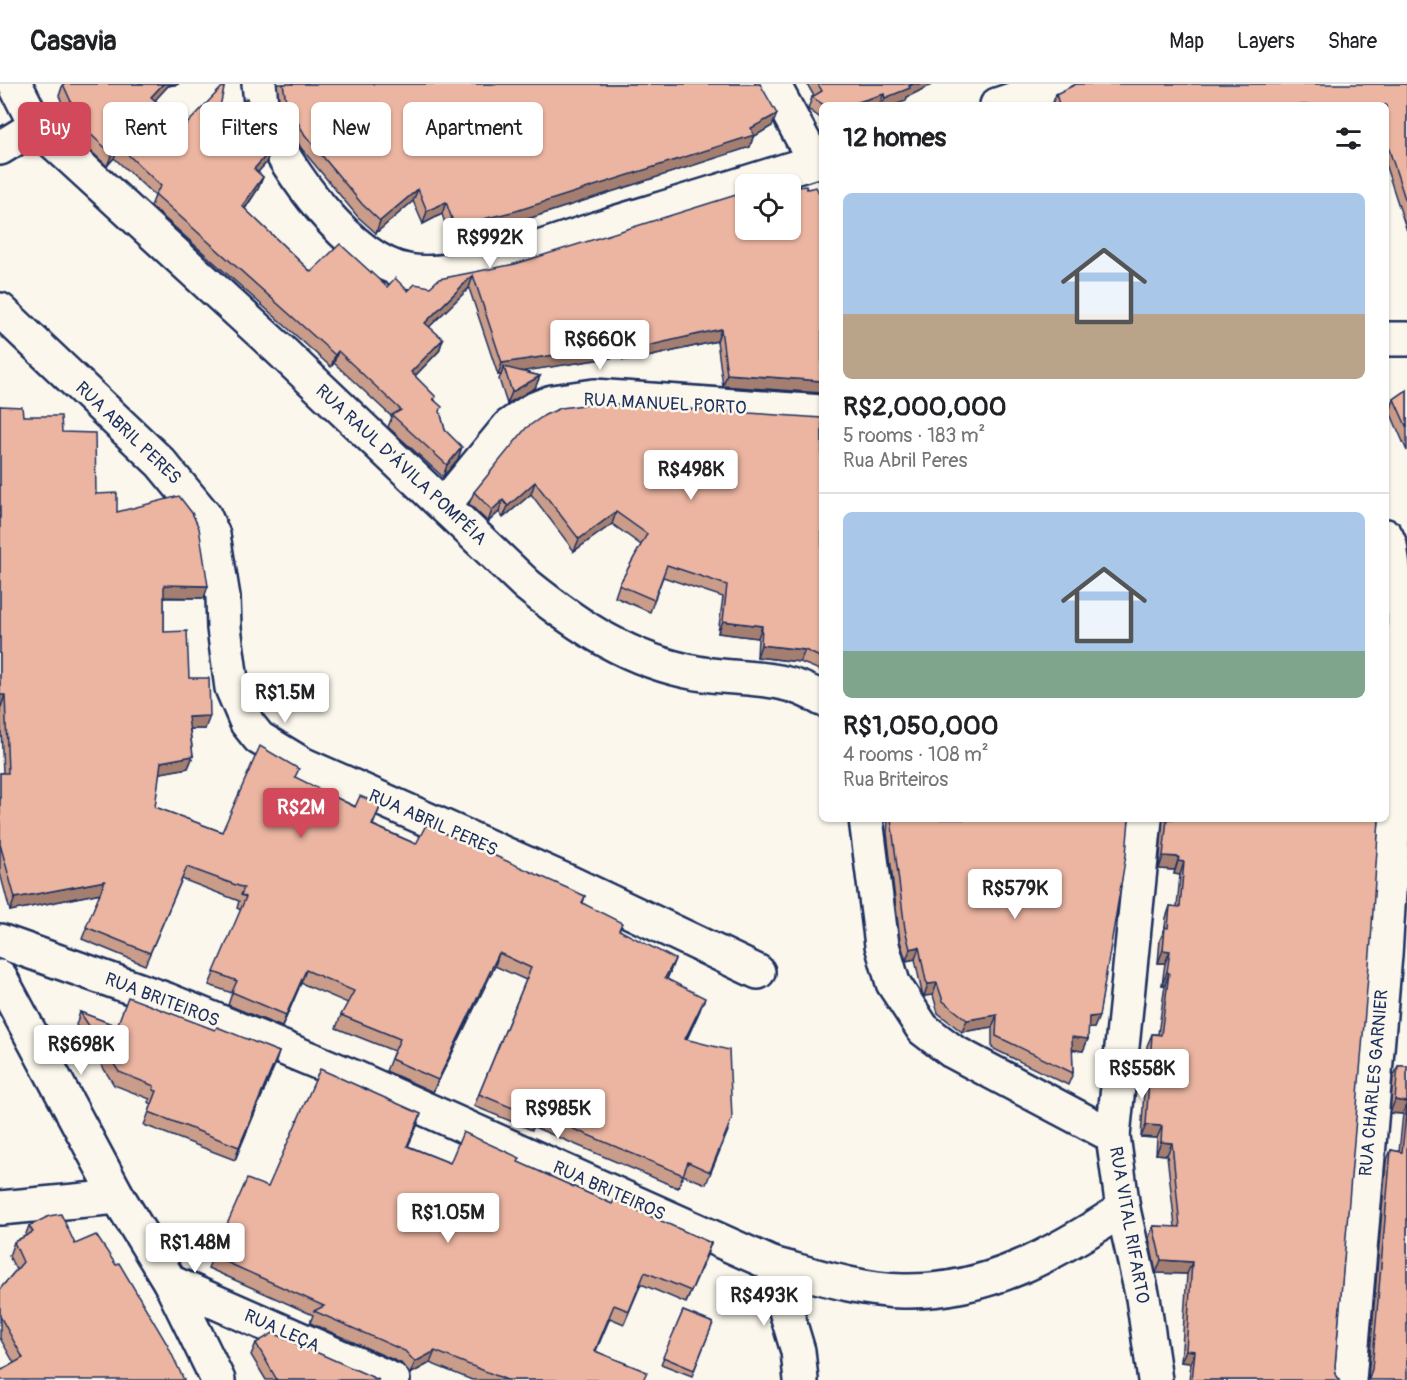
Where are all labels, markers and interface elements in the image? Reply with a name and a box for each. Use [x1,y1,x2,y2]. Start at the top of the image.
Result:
text: Casavia [30,24,116,59]
text: Map [1169,28,1204,55]
text: Layers [1237,28,1295,55]
text: Share [1328,28,1377,55]
chip: Buy [18,102,91,156]
chip: Rent [103,102,188,156]
chip: Filters [200,102,299,156]
chip: New [311,102,391,156]
chip: Apartment [403,102,543,156]
text: 12 homes [843,122,946,154]
icon: filters [1332,122,1365,155]
map controls [735,174,801,240]
button: locate [735,174,801,240]
pin: R$992K [441,218,539,269]
text: R$992K [457,225,523,250]
icon: home [1050,232,1158,340]
pin: R$660K [551,320,649,371]
text: R$660K [564,327,636,352]
street label: RUA ABRIL PERES [70,377,186,489]
street label: RUA RAUL D'ÁVILA POMPÉIA [311,380,492,551]
street label: RUA MANUEL PORTO [583,388,747,420]
text: R$2,000,000 [843,391,1006,423]
text: 5 rooms · 183 m² [843,423,985,448]
text: Rua Abril Peres [843,448,967,473]
pin: R$498K [642,450,740,501]
text: R$498K [658,457,724,482]
icon: home [1050,551,1158,659]
pin: R$1.5M [236,673,334,724]
text: R$1.5M [255,680,315,705]
text: R$1,050,000 [843,710,998,742]
text: 4 rooms · 108 m² [843,742,989,767]
text: Rua Briteiros [843,767,948,792]
street label: RUA ABRIL PERES [365,784,501,862]
pin: R$2M [265,788,337,839]
text: R$2M [277,795,325,820]
pin: R$579K [966,869,1064,920]
text: R$579K [982,876,1048,901]
street label: RUA BRITEIROS [102,968,222,1032]
street label: RUA CHARLES GARNIER [1354,989,1394,1177]
pin: R$698K [32,1025,130,1076]
text: R$698K [48,1032,114,1057]
pin: R$558K [1093,1049,1191,1100]
text: R$558K [1109,1056,1175,1081]
pin: R$985K [509,1089,607,1140]
text: R$985K [525,1096,591,1121]
street label: RUA VITAL RIFARTO [1104,1145,1154,1305]
street label: RUA BRITEIROS [549,1156,669,1226]
pin: R$1.05M [393,1193,503,1244]
text: R$1.05M [411,1200,485,1225]
pin: R$1.48M [140,1223,250,1274]
text: R$1.48M [160,1230,230,1255]
pin: R$493K [715,1276,813,1327]
text: R$493K [730,1283,798,1308]
street label: RUA LEÇA [241,1304,324,1358]

